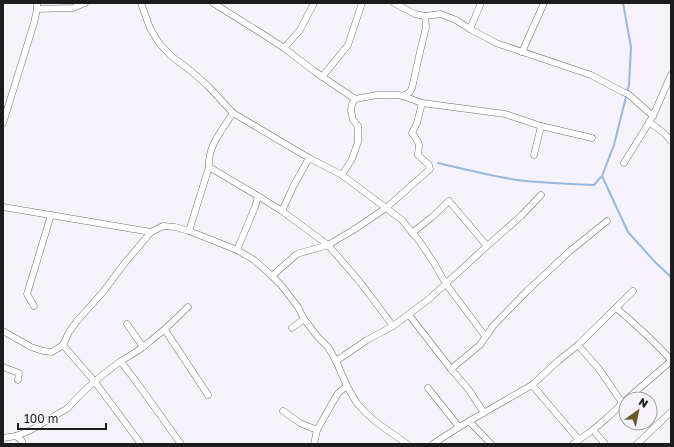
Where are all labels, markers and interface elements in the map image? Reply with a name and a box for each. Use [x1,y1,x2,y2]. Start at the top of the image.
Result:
north arrow [618,391,658,431]
text: N [637,394,651,410]
scale bar [18,405,106,431]
text: 100 m [24,411,58,426]

